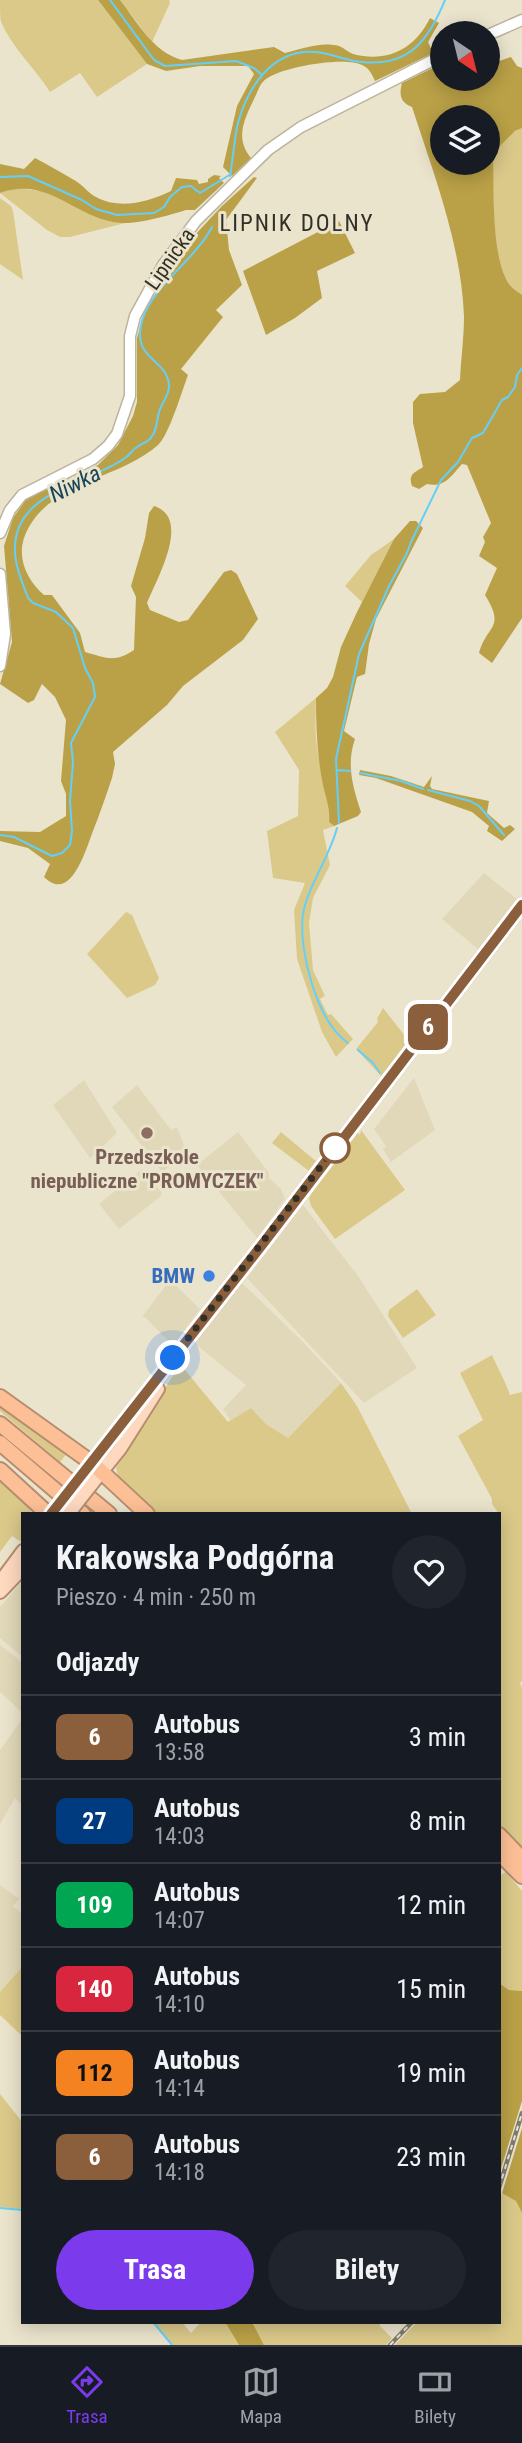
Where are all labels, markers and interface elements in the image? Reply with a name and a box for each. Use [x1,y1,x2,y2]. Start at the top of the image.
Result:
north arrow [430,21,500,91]
map controls [430,21,500,175]
button: layers [430,105,500,175]
district label: LIPNIK DOLNY [219,210,375,237]
street label: Lipnicka [140,224,200,294]
water label: Niwka [45,460,105,508]
line badge: 6 [405,1004,451,1050]
text: 6 [422,1013,434,1041]
marker: Przedszkole niepubliczne "PROMYCZEK" [139,1125,155,1141]
unlabelled marker [320,1133,350,1163]
place label: Przedszkole niepubliczne "PROMYCZEK" [30,1145,264,1193]
place label: BMW [152,1264,195,1288]
marker: BMW [201,1268,217,1284]
your location [155,1340,190,1375]
button: heart [392,1535,466,1609]
text: Krakowska Podgórna [56,1538,334,1577]
text: Pieszo · 4 min · 250 m [56,1584,256,1611]
text: Odjazdy [56,1647,139,1677]
text: Autobus [154,1709,240,1739]
text: 3 min [409,1722,466,1752]
text: 6 [88,1723,101,1751]
text: 13:58 [154,1739,205,1766]
text: Autobus [154,1793,240,1823]
text: 8 min [409,1806,466,1836]
text: 27 [82,1807,107,1835]
text: 14:03 [154,1823,205,1850]
text: Autobus [154,1877,240,1907]
text: 12 min [396,1890,466,1920]
text: 109 [76,1891,113,1919]
text: 14:07 [154,1907,205,1934]
text: Autobus [154,1961,240,1991]
text: 15 min [396,1974,466,2004]
text: 140 [76,1975,113,2003]
text: 14:10 [154,1991,205,2018]
text: Autobus [154,2045,240,2075]
text: 19 min [396,2058,466,2088]
text: 112 [76,2059,113,2087]
text: 14:14 [154,2075,205,2102]
text: Autobus [154,2129,240,2159]
text: 23 min [396,2142,466,2172]
text: 6 [88,2143,101,2171]
text: 14:18 [154,2159,205,2186]
button: Trasa [56,2230,254,2310]
button: Bilety [268,2230,466,2310]
tab: Trasa [66,2363,108,2428]
tab: Mapa [240,2363,282,2428]
tab: Bilety [414,2363,456,2428]

